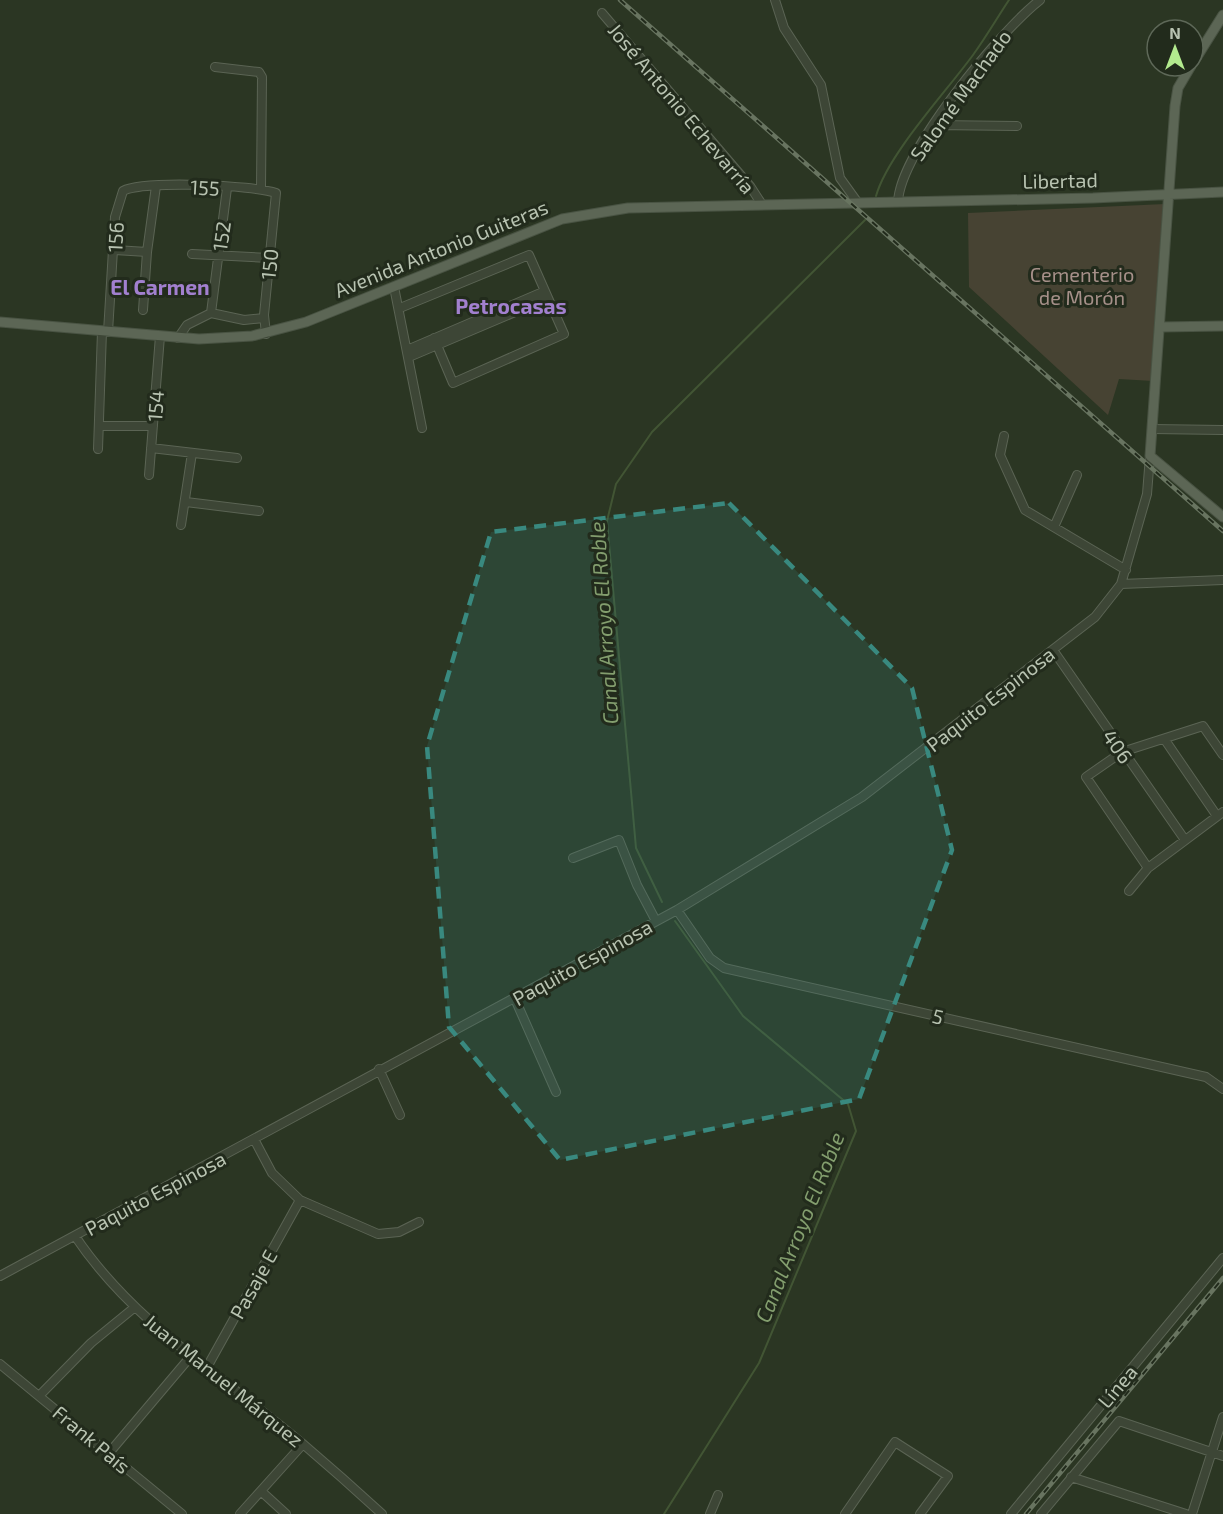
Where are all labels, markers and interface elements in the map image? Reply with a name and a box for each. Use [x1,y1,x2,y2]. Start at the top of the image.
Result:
street label: José Antonio Echevarría [604,18,760,198]
north arrow [1145,18,1205,78]
text: N [1169,23,1181,42]
street label: Salomé Machado [904,25,1016,165]
street label: Libertad [1022,167,1098,193]
street label: 155 [190,174,220,200]
street label: Avenida Antonio Guiteras [331,194,551,302]
street label: 152 [207,220,235,252]
street label: 156 [102,221,128,253]
street label: 150 [255,247,283,281]
park label: Cementerio de Morón [1030,262,1134,309]
district label: El Carmen [110,274,210,299]
district label: Petrocasas [455,293,567,318]
street label: 154 [142,390,168,422]
water label: Canal Arroyo El Roble [583,521,624,725]
street label: Paquito Espinosa [921,642,1059,756]
street label: 406 [1098,724,1138,768]
street label: Paquito Espinosa [508,914,656,1010]
street label: 5 [930,1003,946,1029]
water label: Canal Arroyo El Roble [749,1128,850,1326]
street label: Paquito Espinosa [81,1146,229,1240]
street label: Pasaje E [224,1245,282,1323]
street label: Juan Manuel Márquez [140,1309,308,1451]
street label: Línea [1092,1360,1142,1412]
street label: Frank País [49,1400,135,1478]

